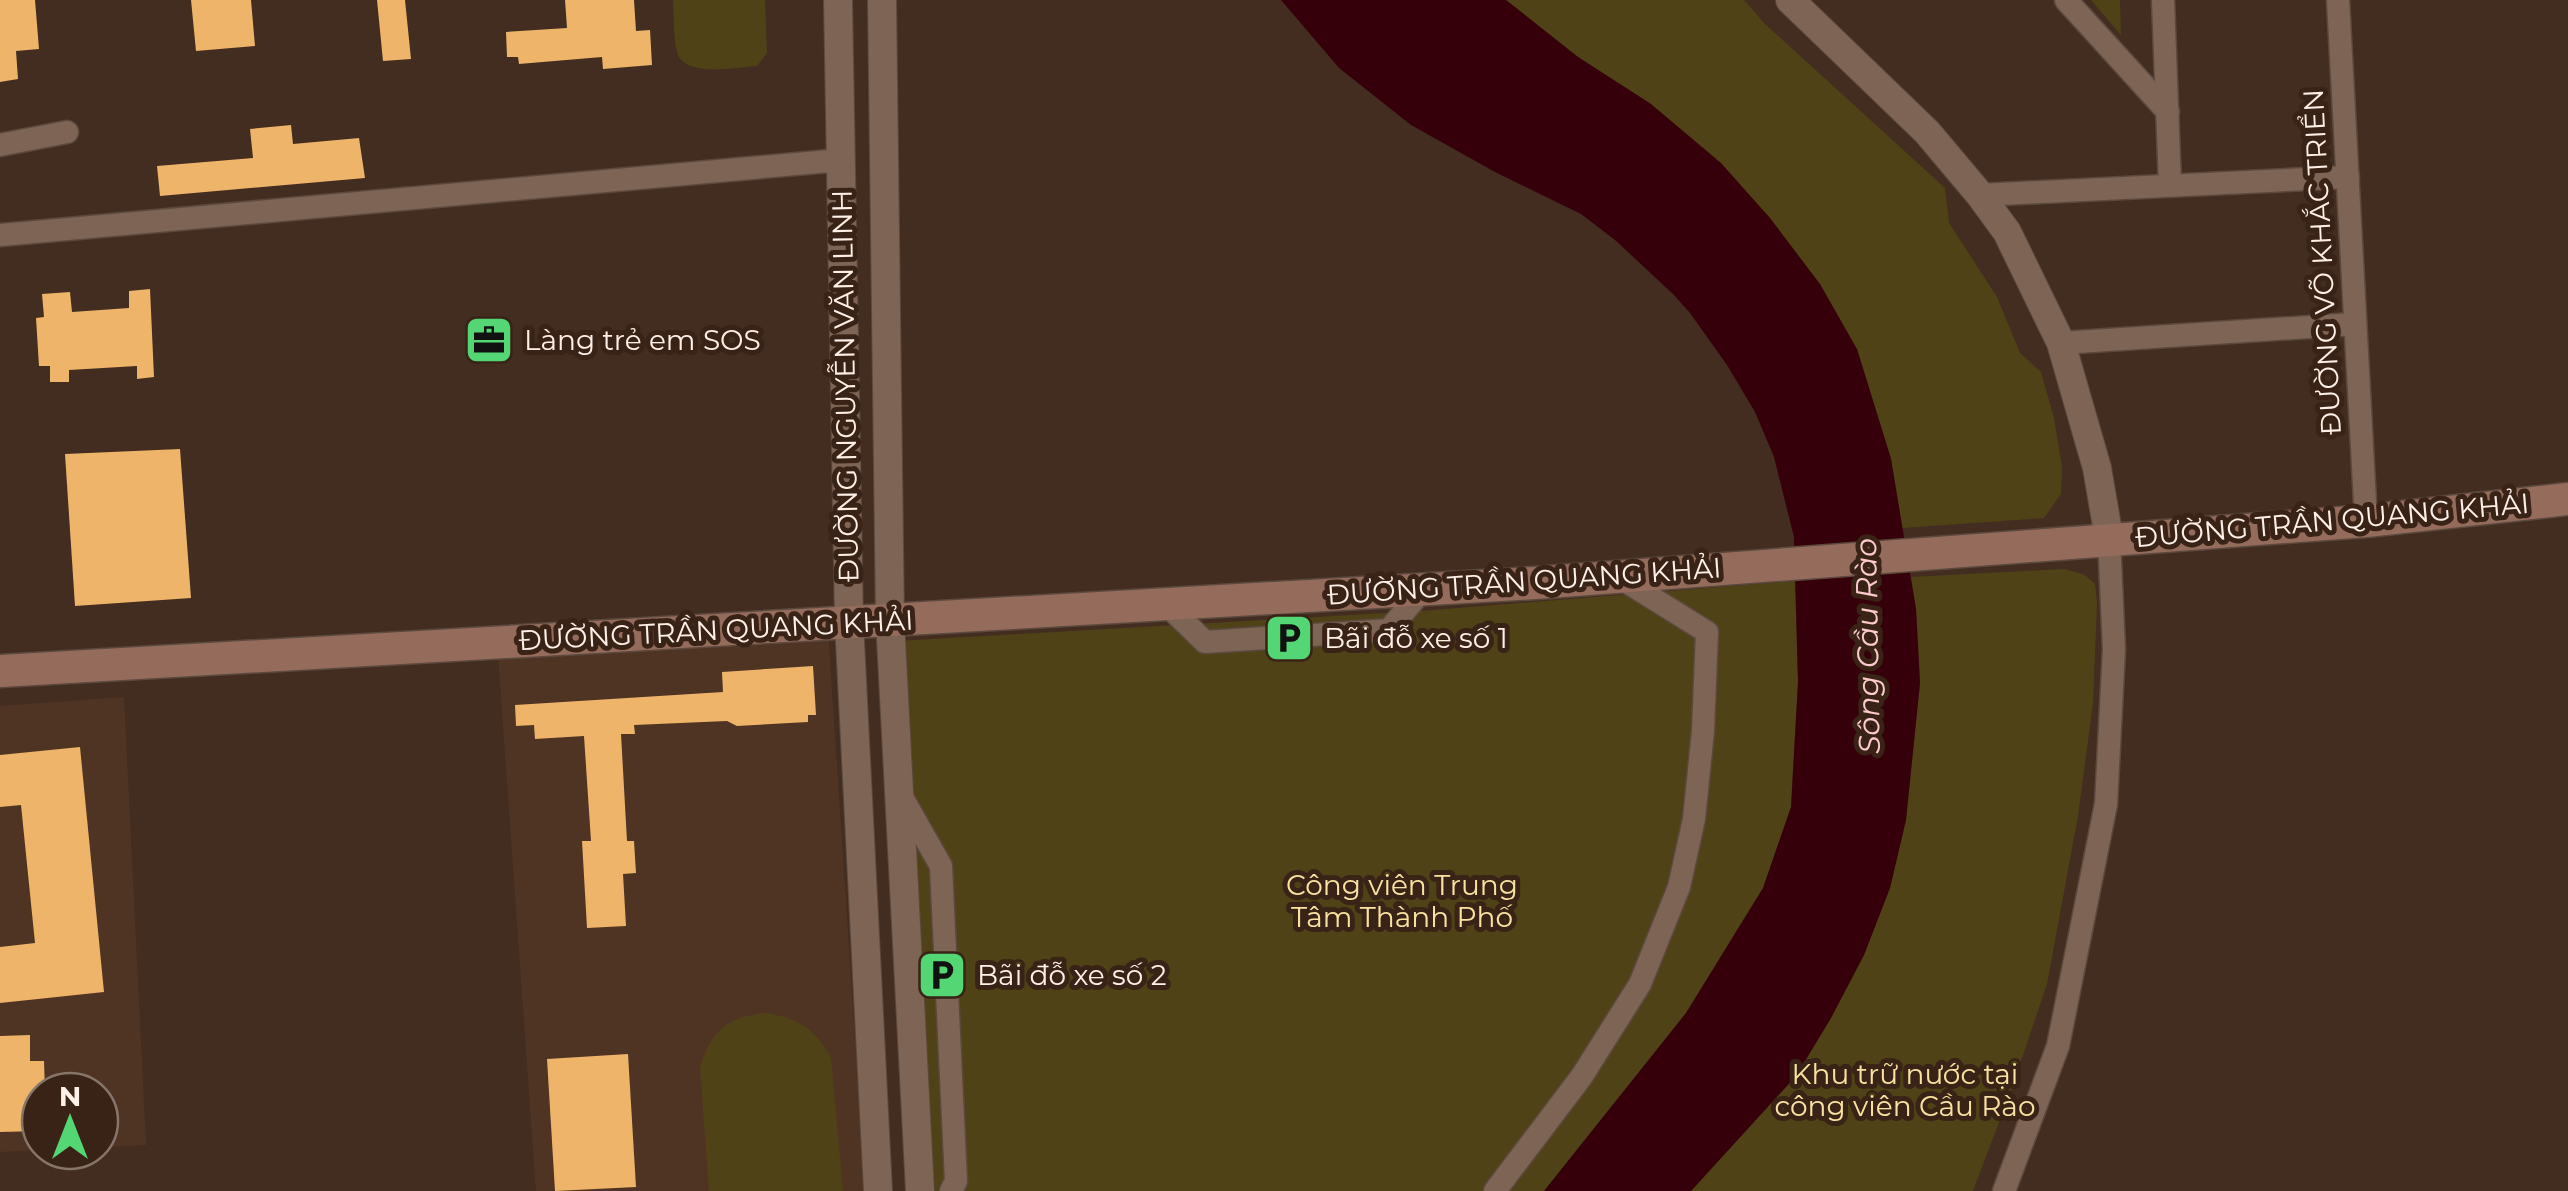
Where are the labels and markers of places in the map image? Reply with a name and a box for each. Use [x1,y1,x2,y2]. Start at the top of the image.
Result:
office icon: Làng trẻ em SOS [463,314,515,366]
place label: Làng trẻ em SOS [524,323,761,357]
parking icon: Bãi đỗ xe số 1 [1263,612,1315,664]
place label: Bãi đỗ xe số 1 [1324,621,1508,655]
parking icon: Bãi đỗ xe số 2 [916,949,968,1001]
place label: Bãi đỗ xe số 2 [977,958,1167,992]

